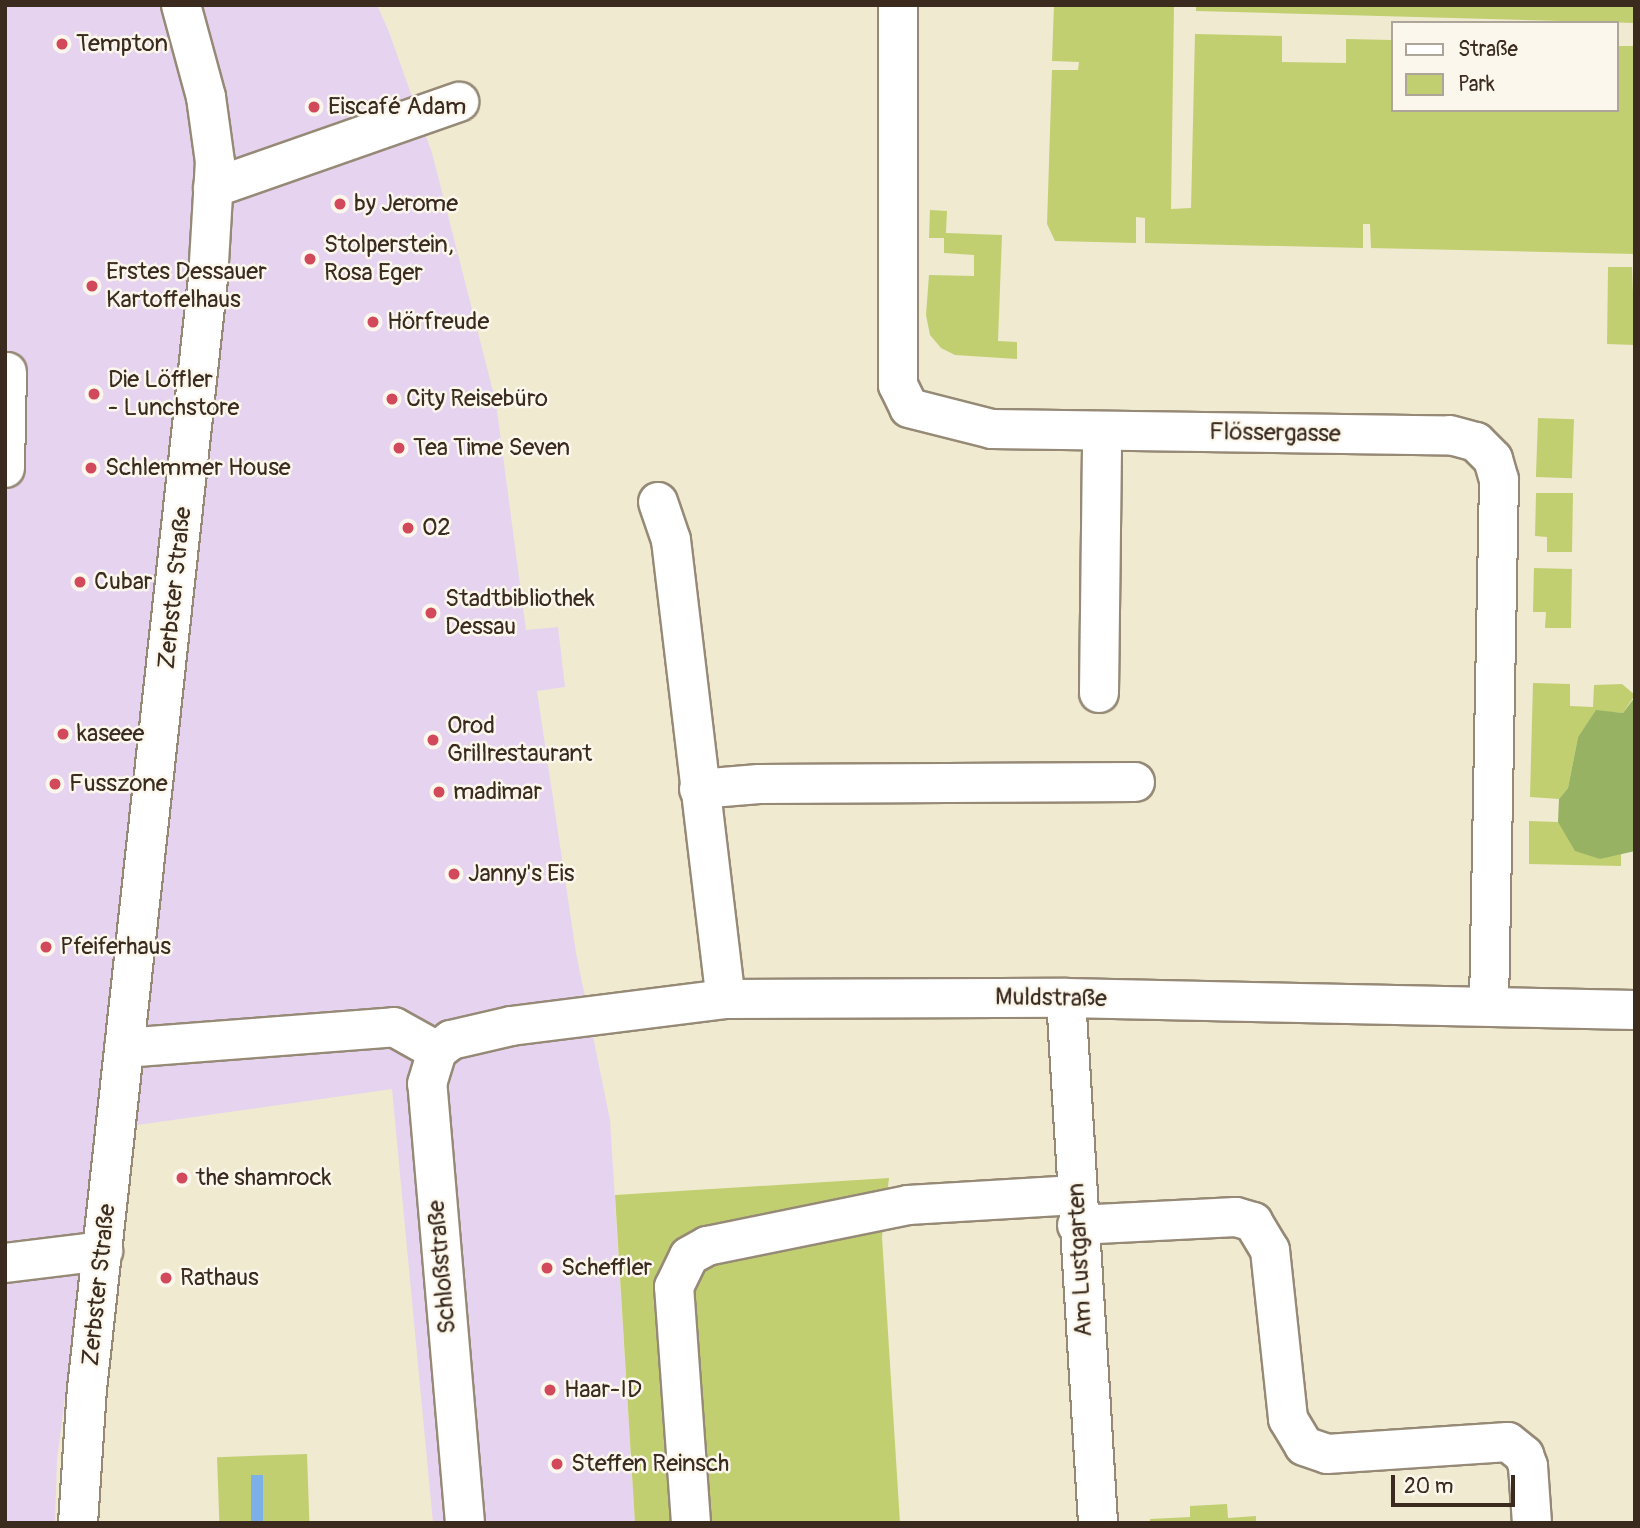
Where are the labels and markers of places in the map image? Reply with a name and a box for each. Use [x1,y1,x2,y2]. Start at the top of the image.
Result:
place label: Tempton [76,30,168,58]
marker: Tempton [54,36,70,52]
place label: Eiscafé Adam [328,93,466,121]
marker: Eiscafé Adam [306,99,322,115]
place label: by Jerome [354,190,458,218]
marker: by Jerome [332,196,348,212]
place label: Stolperstein, Rosa Eger [324,231,454,287]
marker: Stolperstein, Rosa Eger [302,251,318,267]
place label: Erstes Dessauer Kartoffelhaus [106,258,267,314]
marker: Erstes Dessauer Kartoffelhaus [84,278,100,294]
place label: Hörfreude [387,308,489,336]
marker: Hörfreude [365,314,381,330]
place label: Die Löffler - Lunchstore [108,366,239,422]
place label: City Reisebüro [406,385,548,413]
marker: Die Löffler - Lunchstore [86,386,102,402]
marker: City Reisebüro [384,391,400,407]
place label: Tea Time Seven [413,434,570,462]
marker: Tea Time Seven [391,440,407,456]
place label: Schlemmer House [105,454,291,482]
marker: Schlemmer House [83,460,99,476]
place label: O2 [422,514,451,542]
marker: O2 [400,520,416,536]
place label: Cubar [94,568,152,596]
marker: Cubar [72,574,88,590]
place label: Stadtbibliothek Dessau [445,585,595,641]
marker: Stadtbibliothek Dessau [423,605,439,621]
place label: Orod Grillrestaurant [447,712,592,768]
place label: kaseee [77,720,144,748]
marker: kaseee [55,726,71,742]
marker: Orod Grillrestaurant [425,732,441,748]
place label: Fusszone [69,770,168,798]
marker: Fusszone [47,776,63,792]
place label: madimar [453,778,542,806]
marker: madimar [431,784,447,800]
place label: Janny's Eis [468,860,575,888]
marker: Janny's Eis [446,866,462,882]
place label: Pfeiferhaus [60,933,171,961]
marker: Pfeiferhaus [38,939,54,955]
place label: the shamrock [196,1164,332,1192]
marker: the shamrock [174,1170,190,1186]
place label: Scheffler [561,1254,652,1282]
marker: Scheffler [539,1260,555,1276]
place label: Rathaus [180,1264,259,1292]
marker: Rathaus [158,1270,174,1286]
place label: Haar-ID [564,1376,642,1404]
marker: Haar-ID [542,1382,558,1398]
place label: Steffen Reinsch [571,1450,729,1478]
marker: Steffen Reinsch [549,1456,565,1472]

